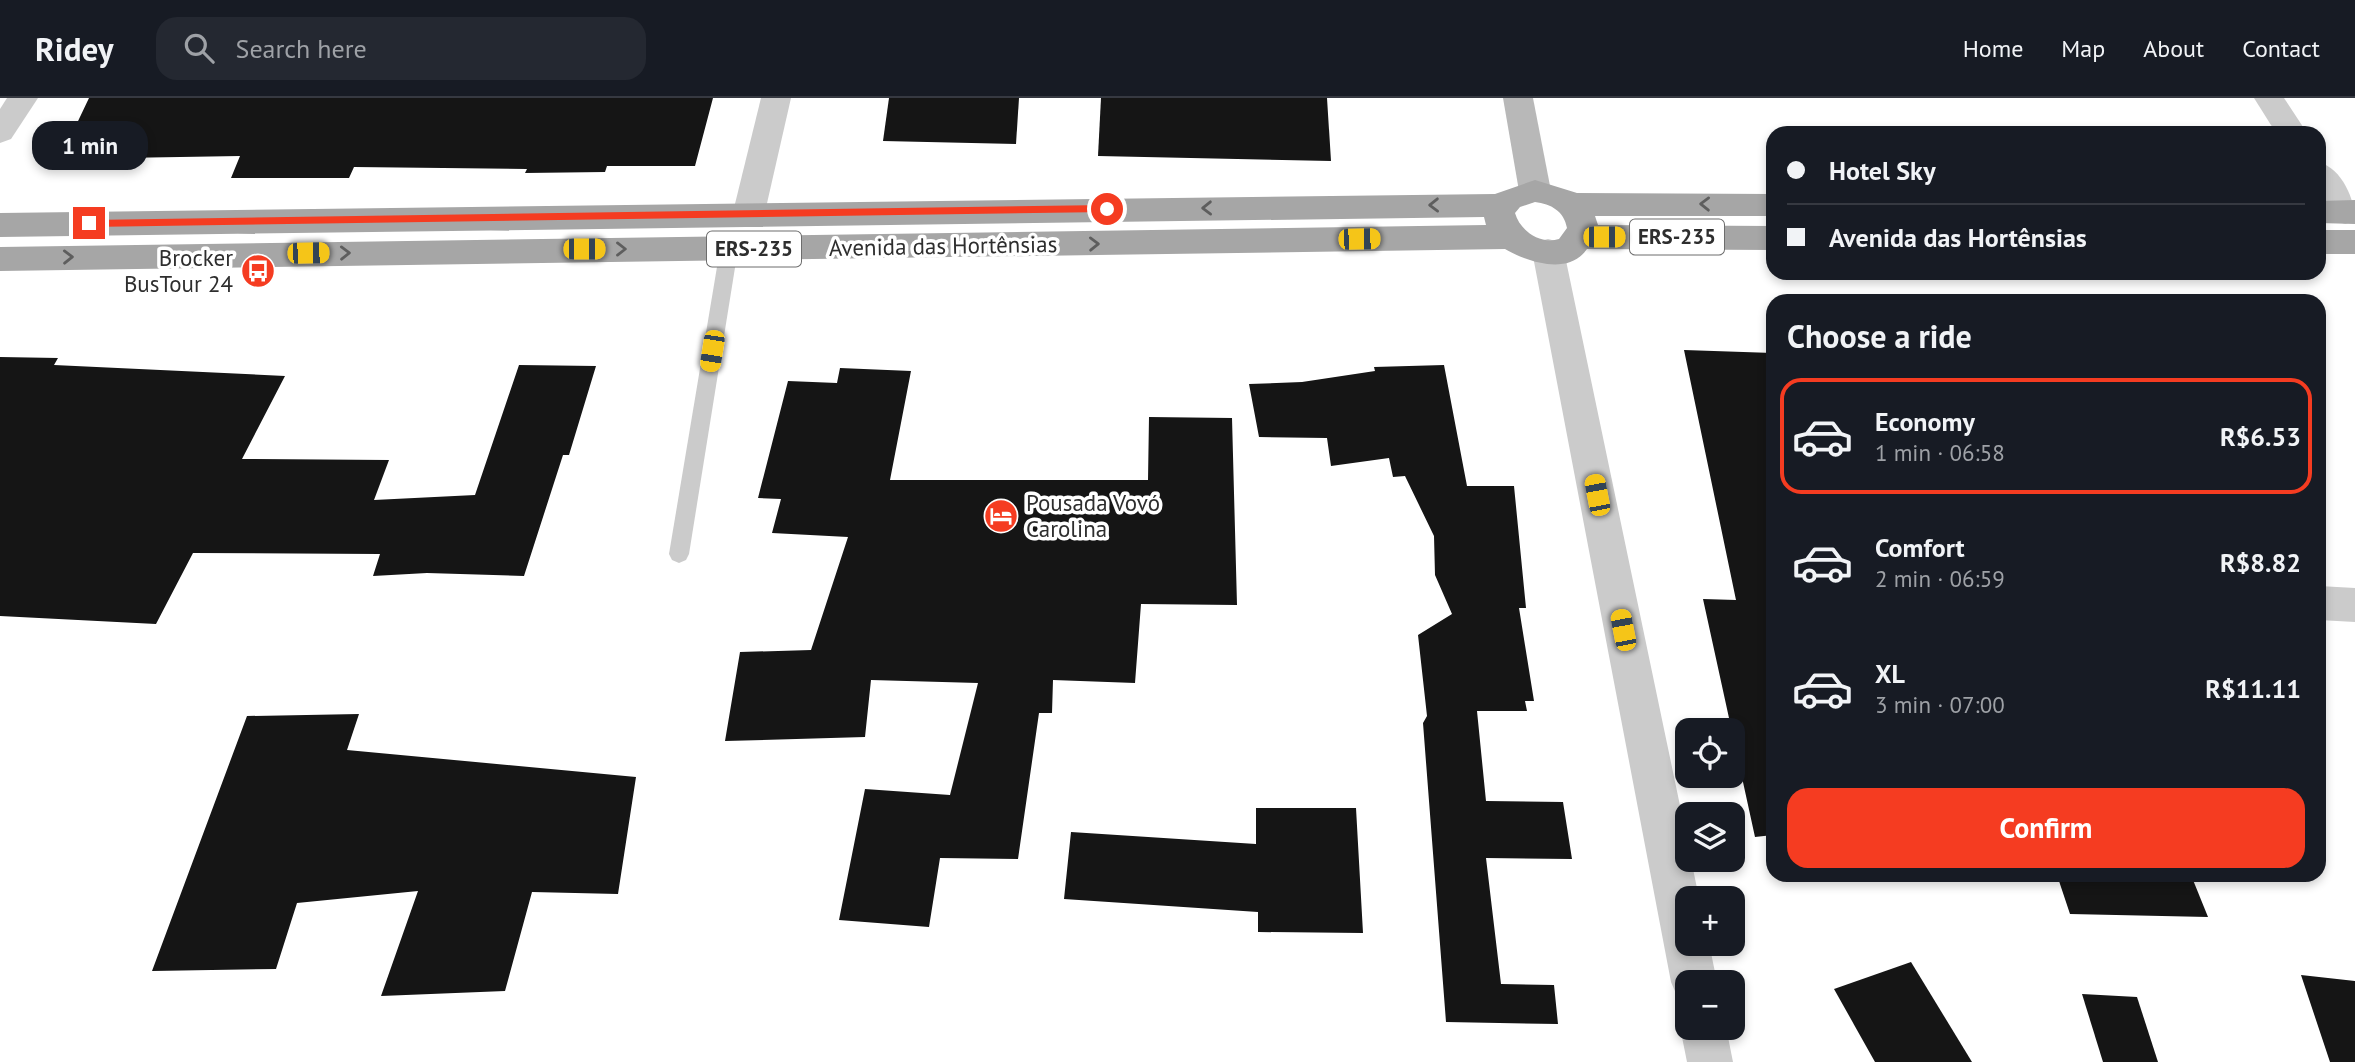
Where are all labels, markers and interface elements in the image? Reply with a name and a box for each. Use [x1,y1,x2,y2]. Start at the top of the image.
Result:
search box [156,17,646,80]
text: Ridey [35,27,114,70]
icon: search [180,29,218,67]
text: Search here [236,32,367,65]
text: Home [1963,33,2023,64]
text: Map [2061,33,2105,64]
text: About [2143,33,2204,64]
text: Contact [2242,33,2320,64]
callout: 1 min [31,122,147,170]
text: 1 min [62,131,118,160]
text: Hotel Sky [1829,154,1936,187]
route start [1091,193,1123,225]
one-way arrow [1699,196,1709,212]
one-way arrow [1428,198,1439,213]
one-way arrow [1201,200,1211,216]
route end [73,207,105,239]
road number: ERS-235 [1630,220,1724,254]
text: Avenida das Hortênsias [1829,221,2087,254]
car [1584,227,1626,248]
car [1338,228,1381,250]
street label: Avenida das Hortênsias [829,229,1057,262]
road number: ERS-235 [707,232,801,266]
one-way arrow [1088,236,1099,251]
car [564,239,606,260]
one-way arrow [616,241,627,257]
car [287,242,330,264]
place label: Brocker BusTour 24 [124,243,233,298]
one-way arrow [340,245,350,261]
one-way arrow [63,250,74,265]
bus stop icon: Brocker BusTour 24 [239,252,277,290]
text: Choose a ride [1787,315,1972,357]
car [699,329,726,373]
icon: car [1791,405,1854,468]
text: Economy [1875,405,1975,438]
text: R$6.53 [2220,420,2301,453]
text: 1 min · 06:58 [1875,438,2005,467]
car [1583,472,1612,518]
place label: Pousada Vovó Carolina [1026,488,1160,543]
hotel icon: Pousada Vovó Carolina [982,497,1020,535]
icon: car [1791,531,1854,594]
text: Comfort [1875,531,1965,564]
text: R$8.82 [2220,546,2301,579]
text: 2 min · 06:59 [1875,564,2005,593]
car [1609,607,1638,653]
icon: car [1791,657,1854,720]
text: XL [1875,657,1905,690]
text: R$11.11 [2205,672,2301,705]
text: 3 min · 07:00 [1875,690,2005,719]
map controls [1675,718,1745,1040]
button: locate [1675,718,1745,788]
button: Confirm [1787,788,2305,868]
button: layers [1675,802,1745,872]
button: + [1675,886,1745,956]
button: − [1675,970,1745,1040]

